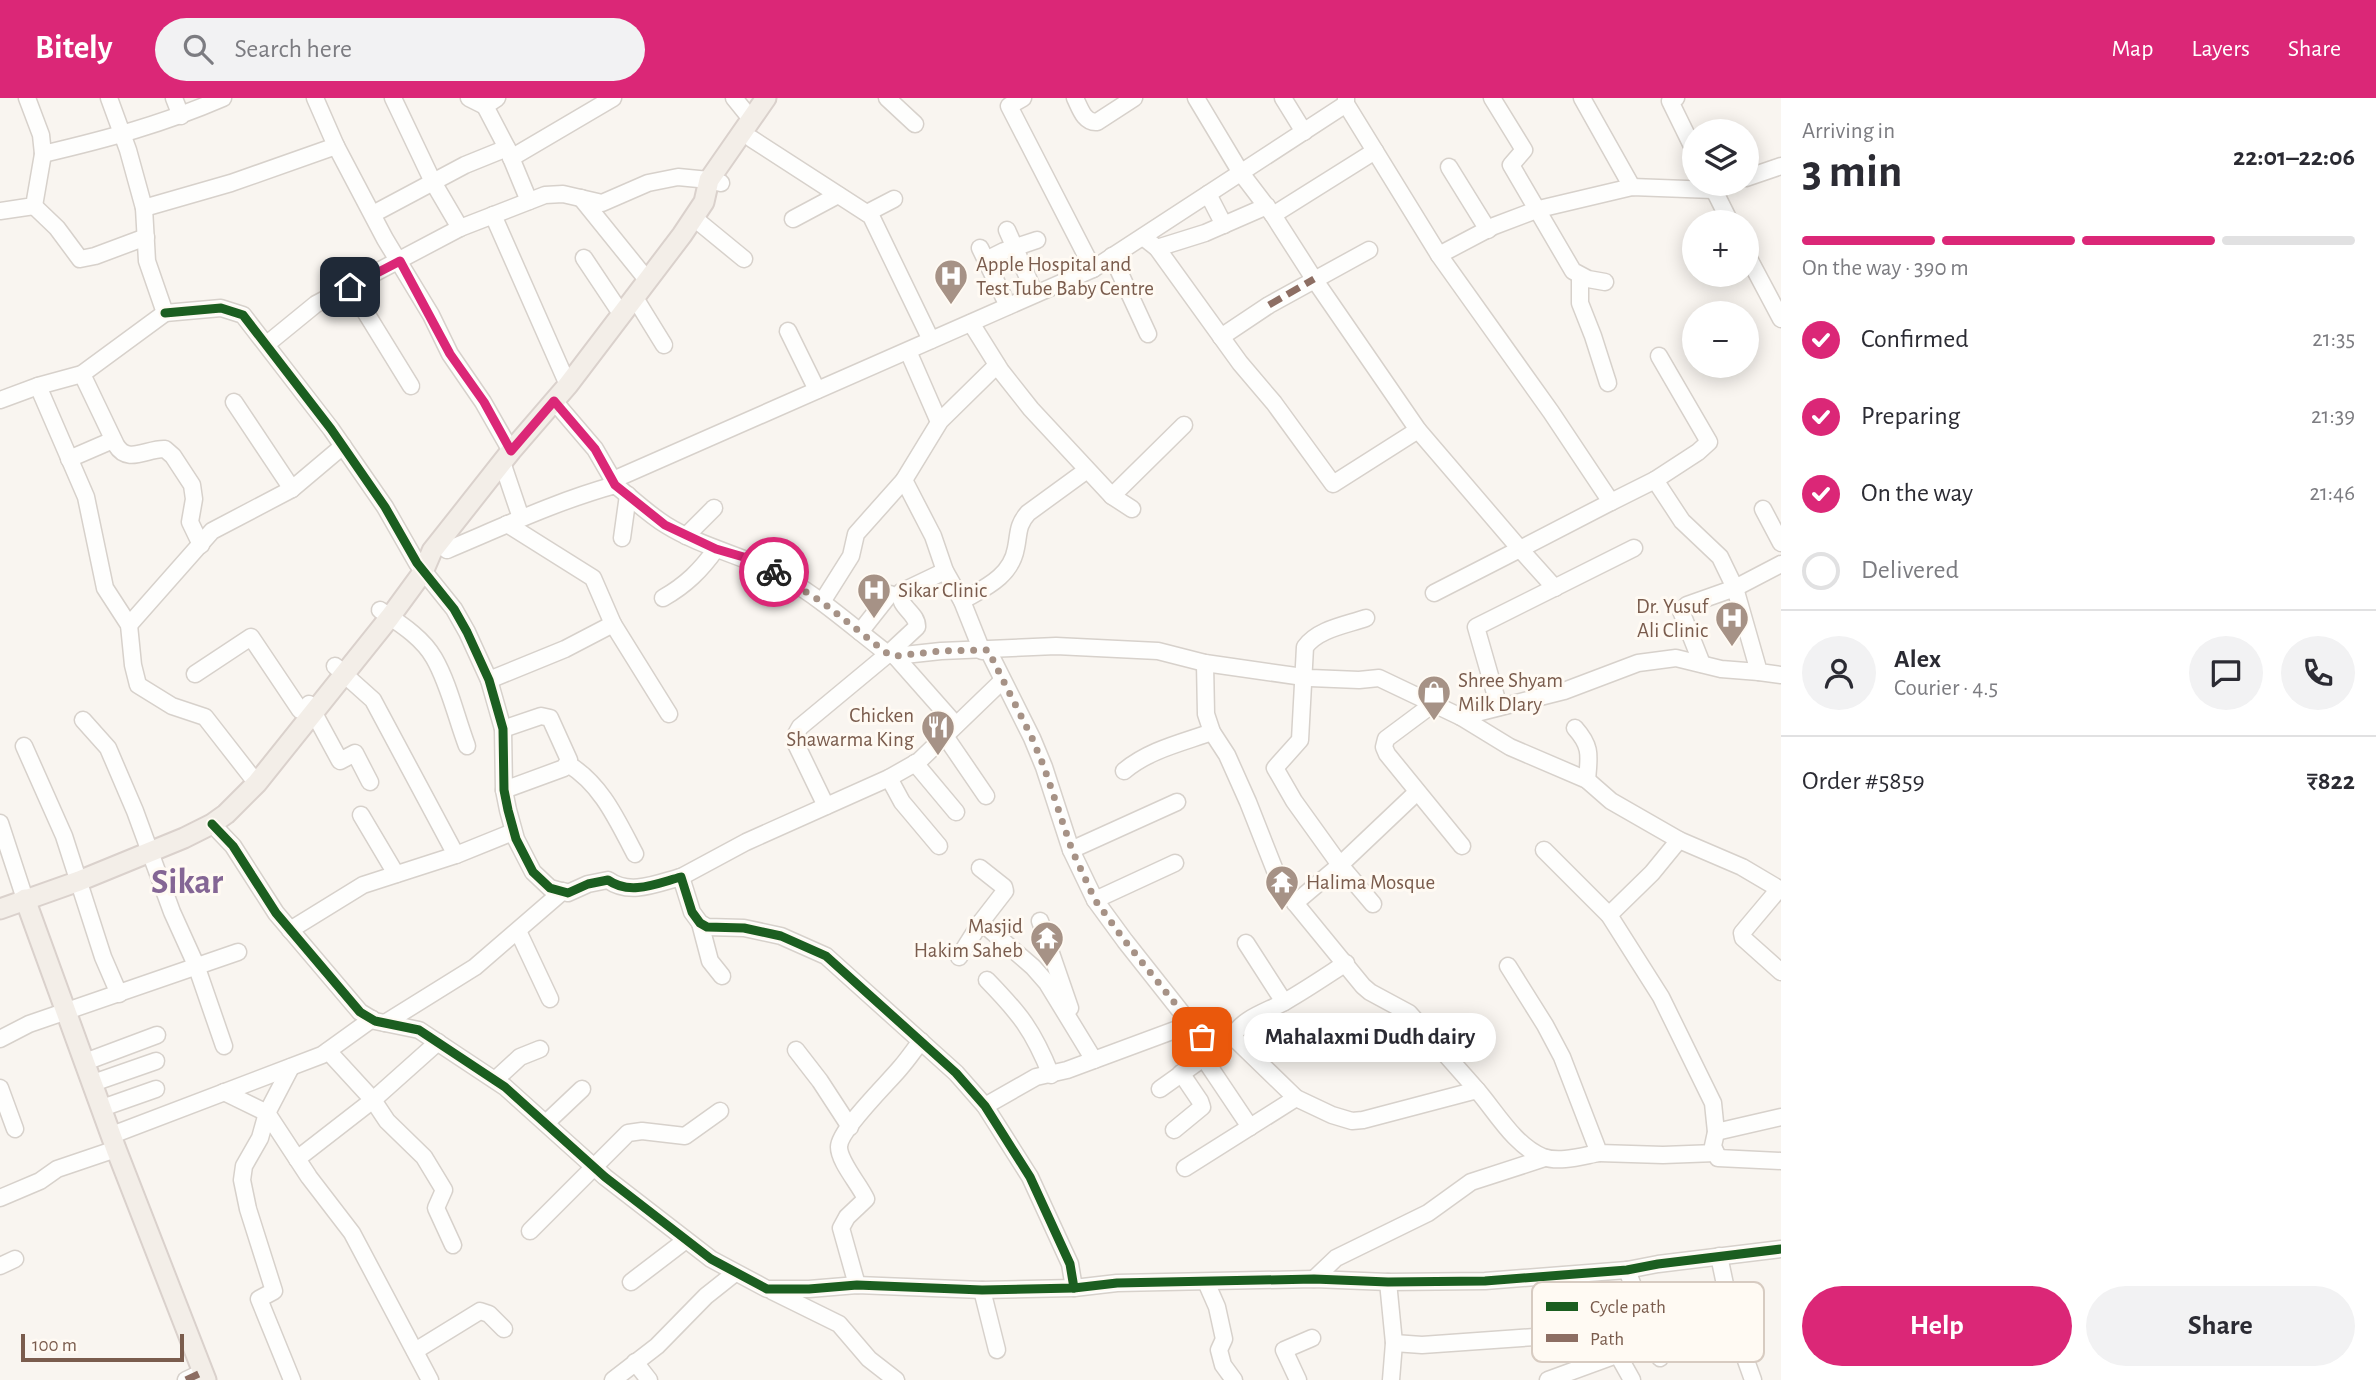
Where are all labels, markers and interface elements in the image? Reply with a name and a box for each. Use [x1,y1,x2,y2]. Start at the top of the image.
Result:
search box [155,18,645,81]
icon: search [179,30,217,68]
text: Bitely [35,32,113,65]
text: Search here [235,36,352,62]
text: Map [2111,37,2153,61]
text: Layers [2191,37,2250,61]
text: Share [2288,37,2341,61]
map controls [1682,119,1759,378]
button: layers [1682,119,1759,196]
text: Arriving in [1802,120,1895,143]
text: 22:01–22:06 [2233,144,2355,170]
text: 3 min [1802,149,1902,195]
button: + [1682,210,1759,287]
place label: Apple Hospital and Test Tube Baby Centre [976,254,1154,299]
pin [320,257,380,317]
hospital icon: Apple Hospital and Test Tube Baby Centre [932,257,970,306]
text: On the way · 390 m [1802,257,1969,280]
icon: home [331,268,369,306]
button: − [1682,301,1759,378]
icon: check [1802,321,1840,359]
text: Confirmed [1861,326,1969,352]
text: 21:35 [2312,328,2355,351]
icon: check [1802,398,1840,436]
text: Preparing [1861,403,1960,429]
text: 21:39 [2311,405,2355,428]
icon: check [1802,475,1840,513]
text: On the way [1861,480,1973,506]
text: 21:46 [2309,482,2355,505]
courier [739,537,809,607]
icon: bike [755,553,793,591]
text: Delivered [1861,557,1959,583]
hospital icon: Sikar Clinic [855,571,893,620]
place label: Sikar Clinic [898,580,987,601]
place label: Dr. Yusuf Ali Clinic [1636,596,1710,641]
hospital icon: Dr. Yusuf Ali Clinic [1713,599,1751,648]
button: person [1802,636,1876,710]
button: chat [2189,636,2263,710]
button: phone [2281,636,2355,710]
text: Alex [1894,646,1941,672]
place label: Shree Shyam Milk DIary [1458,670,1563,715]
shop icon: Shree Shyam Milk DIary [1415,673,1453,722]
text: Courier · 4.5 [1894,677,1998,700]
place label: Chicken Shawarma King [786,705,915,750]
restaurant icon: Chicken Shawarma King [919,708,957,757]
text: Order #5859 [1802,768,1925,794]
text: ₹822 [2307,768,2355,794]
temple icon: Halima Mosque [1263,863,1301,912]
district label: Sikar [151,865,223,900]
place label: Halima Mosque [1306,872,1435,893]
place label: Masjid Hakim Saheb [914,916,1023,961]
temple icon: Masjid Hakim Saheb [1028,919,1066,968]
pin [1172,1007,1232,1067]
callout: Mahalaxmi Dudh dairy [1244,1012,1496,1062]
icon: bag [1183,1018,1221,1056]
text: Mahalaxmi Dudh dairy [1265,1026,1475,1049]
legend [1532,1282,1764,1362]
button: Help [1802,1286,2072,1366]
button: Share [2086,1286,2355,1366]
text: Cycle path [1590,1298,1666,1317]
text: Path [1590,1330,1624,1349]
scale bar [21,1331,184,1363]
text: 100 m [32,1336,77,1355]

